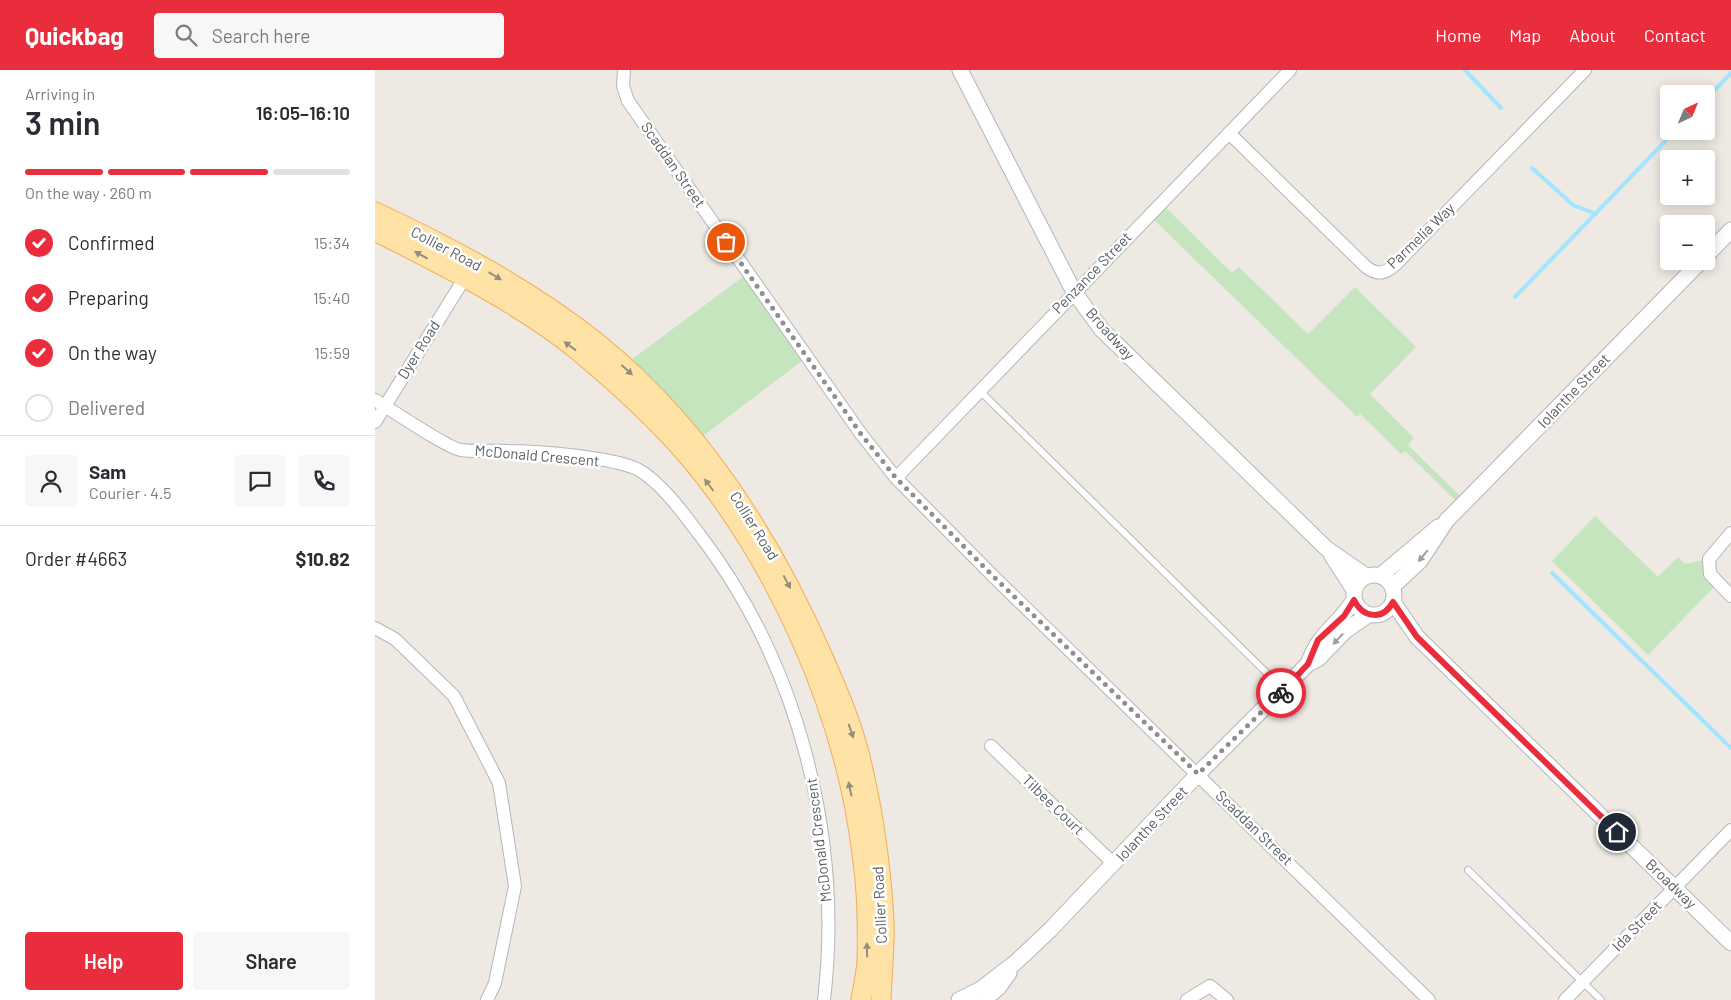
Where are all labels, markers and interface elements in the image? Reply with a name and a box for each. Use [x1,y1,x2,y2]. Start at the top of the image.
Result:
search box [154,13,504,58]
text: Quickbag [25,21,124,50]
icon: search [172,21,200,49]
text: Search here [212,24,310,47]
text: Home [1435,24,1481,46]
text: Map [1509,24,1541,46]
text: About [1569,24,1616,46]
text: Contact [1644,24,1706,46]
text: Arriving in [25,84,95,103]
north arrow [1660,85,1715,140]
map controls [1660,85,1715,270]
text: 16:05–16:10 [256,101,350,124]
text: 3 min [25,103,101,141]
street label: Scaddan Street [638,118,710,211]
button: + [1660,150,1715,205]
text: On the way · 260 m [25,183,152,202]
street label: Parmelia Way [1383,198,1458,272]
button: − [1660,215,1715,270]
pin [705,221,747,263]
street label: Collier Road [408,222,485,274]
icon: bag [712,228,740,256]
street label: Penzance Street [1048,228,1135,317]
icon: check [25,229,53,257]
text: Confirmed [68,231,155,254]
text: 15:34 [314,233,350,252]
one-way arrow [414,251,429,259]
one-way arrow [489,271,502,280]
icon: check [25,284,53,312]
text: Preparing [68,286,149,309]
text: 15:40 [313,288,350,307]
street label: Broadway [1083,304,1139,363]
street label: Dyer Road [393,317,443,382]
icon: check [25,339,53,367]
text: On the way [68,341,157,364]
one-way arrow [563,341,577,351]
text: 15:59 [314,343,350,362]
street label: Iolanthe Street [1533,349,1613,431]
one-way arrow [620,364,632,376]
text: Delivered [68,396,145,419]
street label: McDonald Crescent [474,441,600,469]
button: person [25,455,77,507]
button: chat [234,455,286,507]
button: phone [298,455,350,507]
text: Sam [89,460,126,483]
one-way arrow [704,479,715,492]
text: Courier · 4.5 [89,483,172,502]
street label: Collier Road [727,488,783,563]
text: Order #4663 [25,547,127,570]
text: $10.82 [296,547,350,570]
one-way arrow [1417,550,1428,563]
one-way arrow [783,575,791,590]
one-way arrow [1332,633,1344,645]
courier [1256,668,1306,718]
icon: bike [1267,679,1295,707]
one-way arrow [848,724,856,739]
street label: Tilbee Court [1019,770,1088,838]
street label: McDonald Crescent [801,777,835,903]
one-way arrow [846,782,854,797]
street label: Iolanthe Street [1112,782,1191,865]
street label: Scaddan Street [1212,786,1297,869]
pin [1596,811,1638,853]
icon: home [1603,818,1631,846]
street label: Broadway [1642,855,1701,912]
street label: Collier Road [868,866,890,944]
street label: Ida Street [1608,896,1665,954]
button: Help [25,932,183,990]
button: Share [193,932,350,990]
one-way arrow [862,942,870,958]

